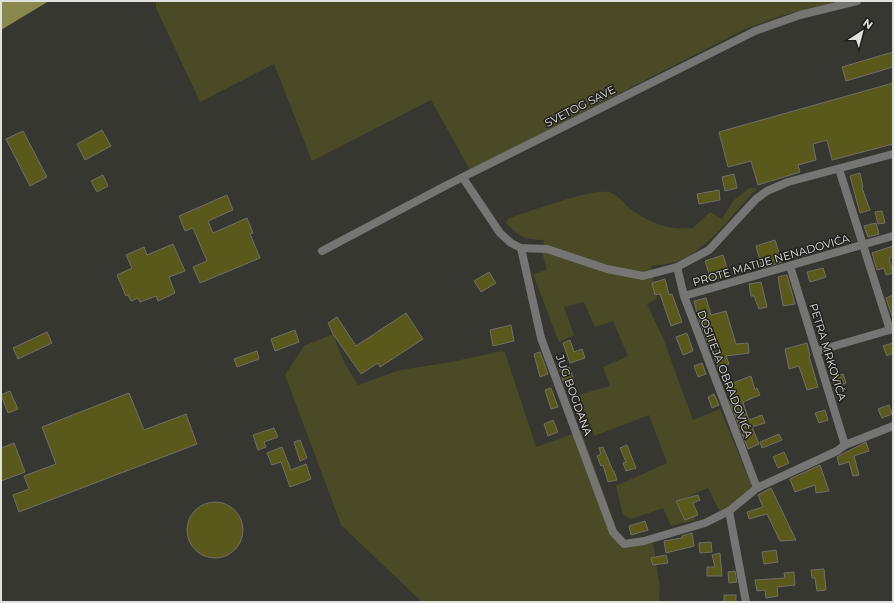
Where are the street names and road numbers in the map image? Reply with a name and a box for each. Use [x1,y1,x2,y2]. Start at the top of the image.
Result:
street label: SVETOG SAVE [542,82,618,130]
street label: PROTE MATIJE NENADOVIĆA [691,231,851,289]
street label: PETRA MRKOVIĆA [806,301,850,403]
street label: DOSITEJA OBRADOVIĆA [694,308,756,440]
street label: JUG BOGDANA [552,352,595,438]

